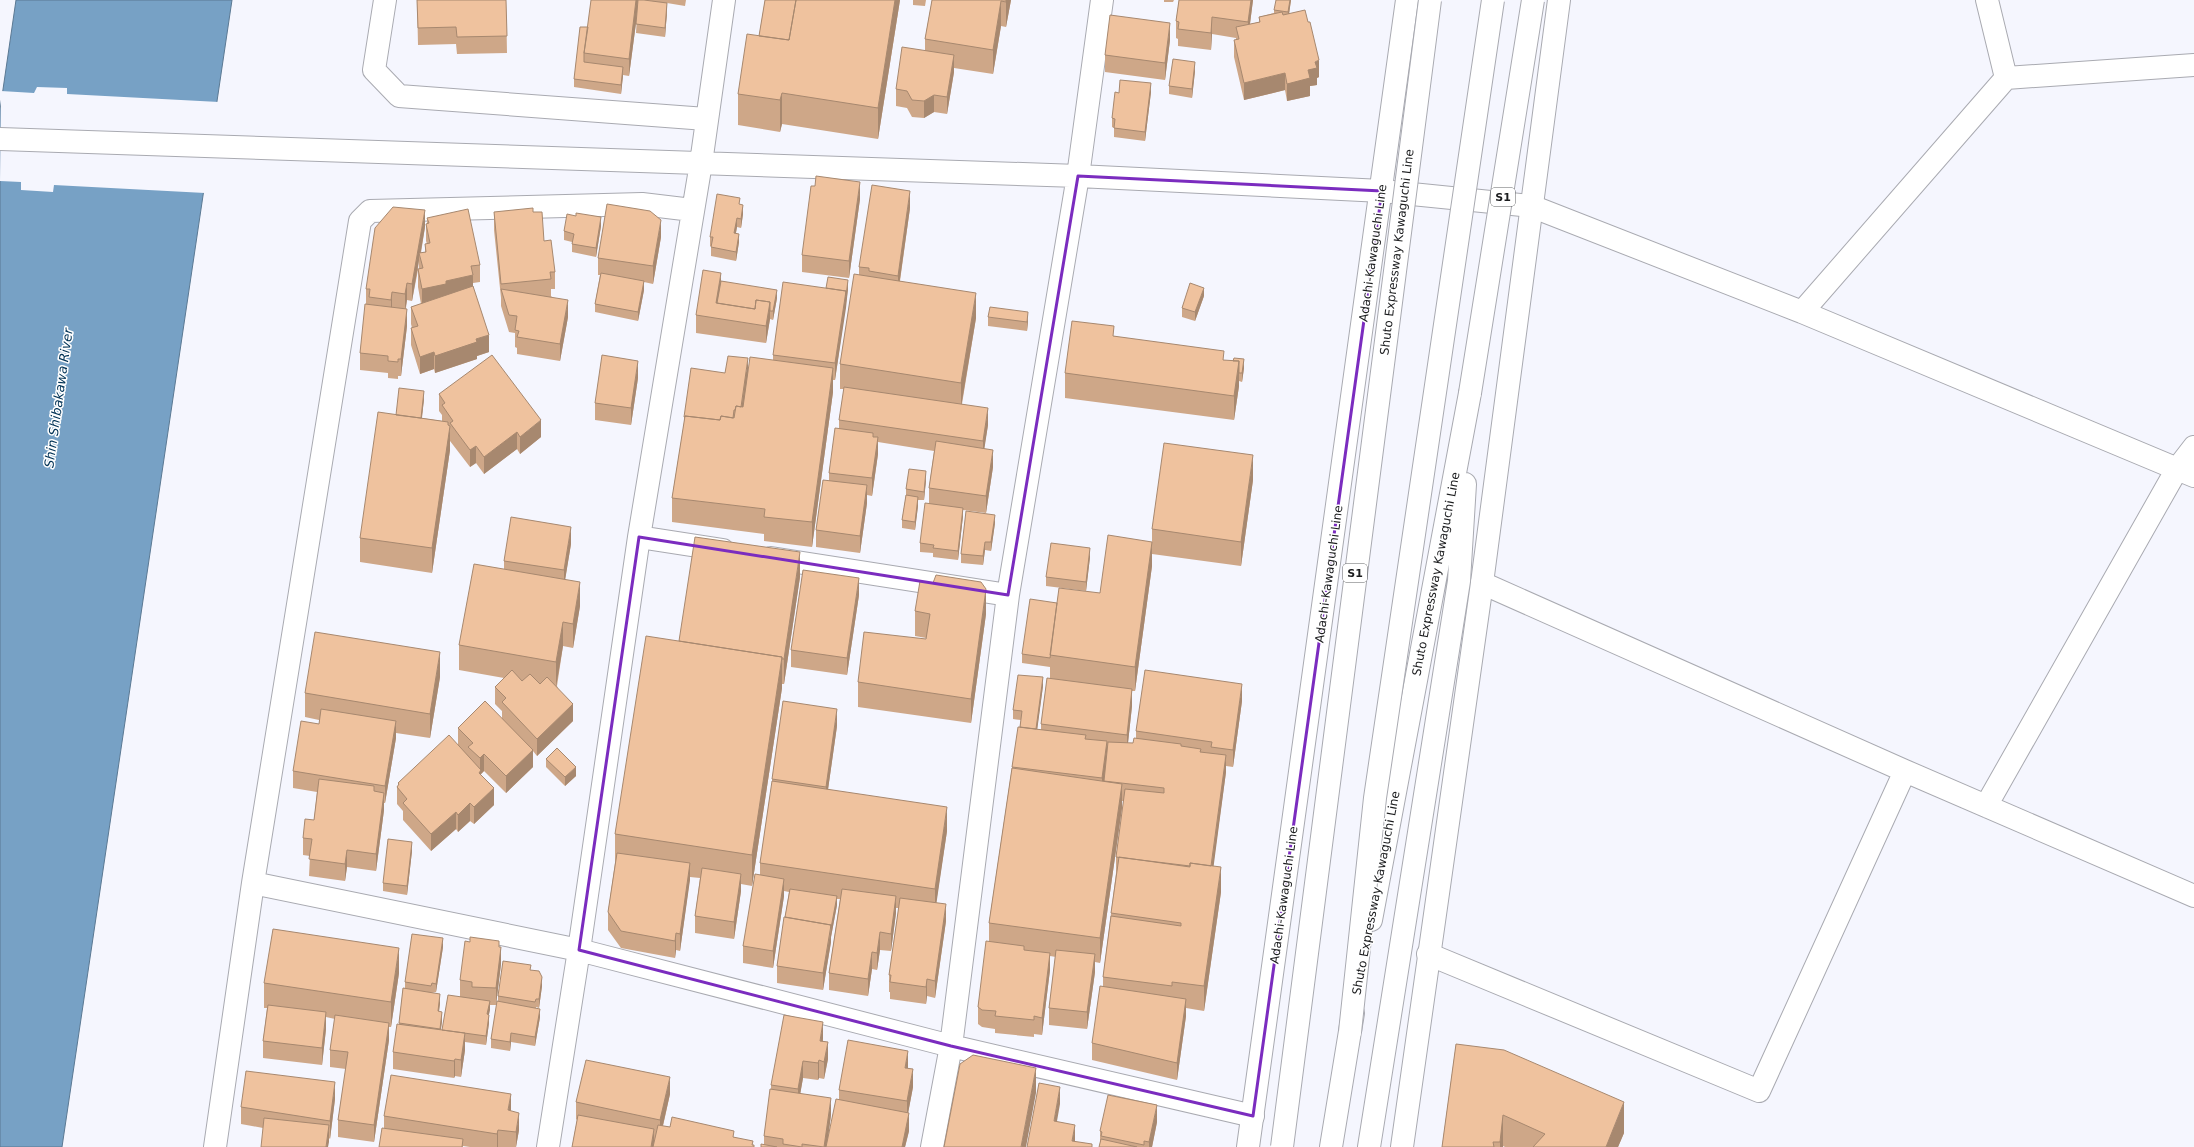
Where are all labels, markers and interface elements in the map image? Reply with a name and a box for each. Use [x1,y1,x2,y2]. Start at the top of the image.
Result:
street label: Shuto Expressway Kawaguchi Line [1377,148,1417,356]
street label: Adachi-Kawaguchi Line [1356,183,1390,323]
road number: S1 [1491,188,1515,206]
water label: Shin Shibakawa River [41,326,76,469]
street label: Shuto Expressway Kawaguchi Line [1409,471,1463,677]
street label: Adachi-Kawaguchi Line [1312,504,1346,644]
road number: S1 [1343,564,1367,582]
street label: Shuto Expressway Kawaguchi Line [1349,790,1403,996]
street label: Adachi-Kawaguchi Line [1267,825,1301,965]

